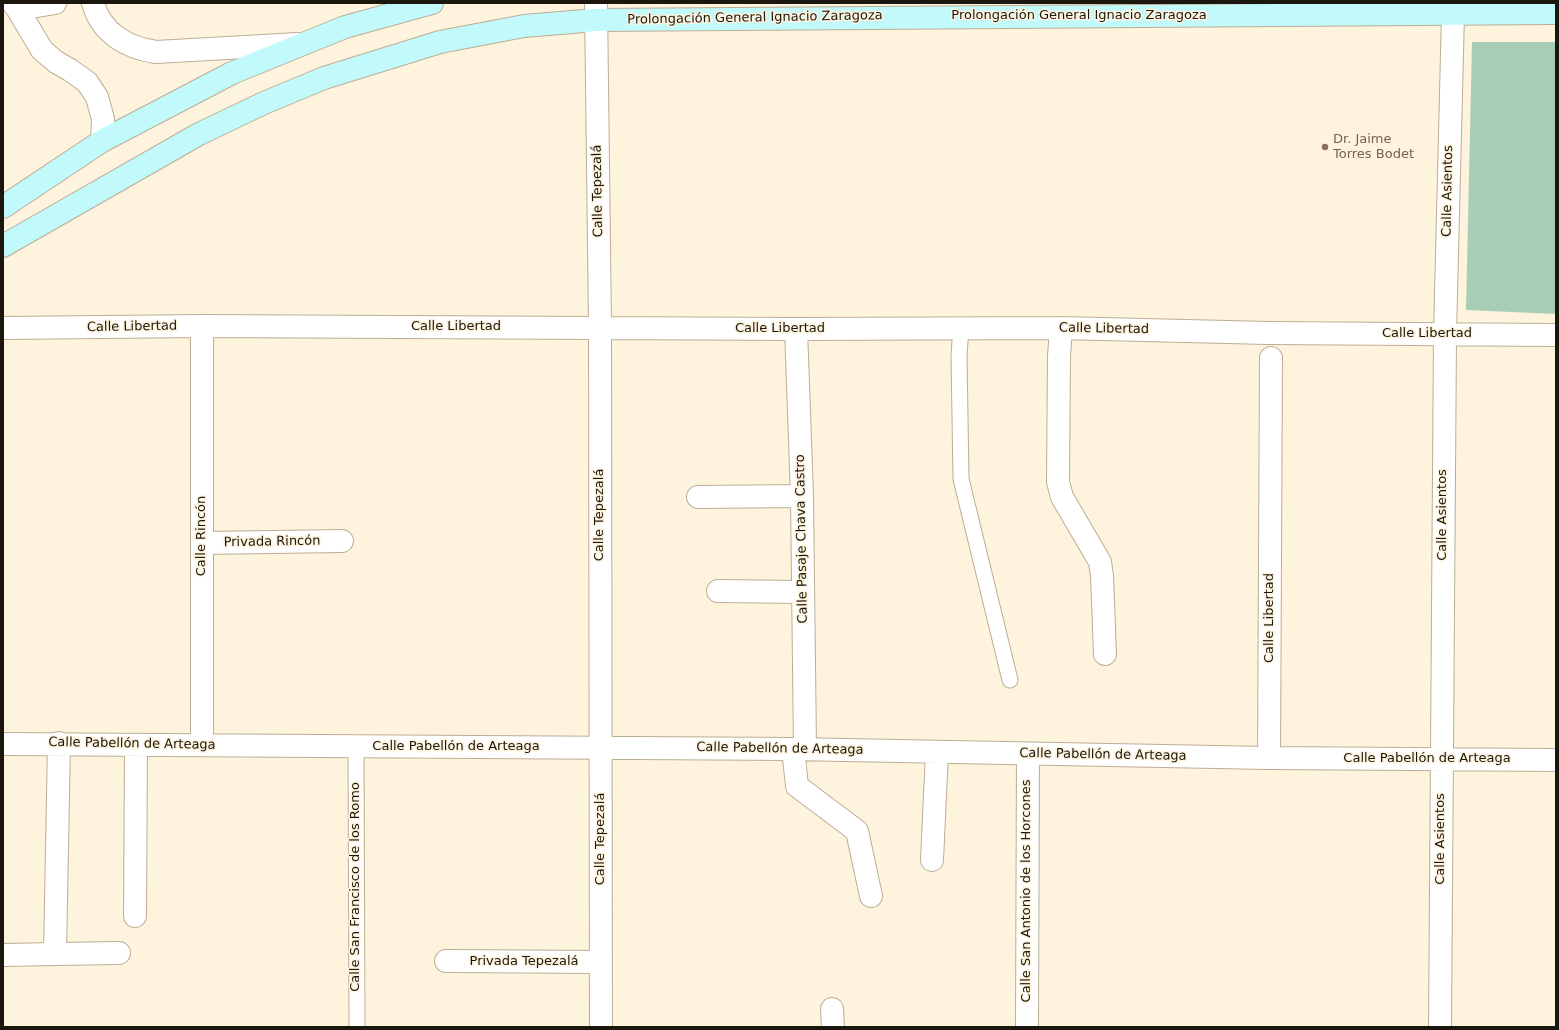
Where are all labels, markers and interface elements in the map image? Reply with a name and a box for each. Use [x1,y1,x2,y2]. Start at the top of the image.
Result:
street label: Prolongación General Ignacio Zaragoza [627,8,883,28]
street label: Prolongación General Ignacio Zaragoza [951,8,1207,24]
place label: Dr. Jaime Torres Bodet [1333,132,1414,163]
marker: Dr. Jaime Torres Bodet [1320,142,1330,152]
street label: Calle Tepezalá [589,144,607,238]
street label: Calle Asientos [1439,145,1457,237]
street label: Calle Libertad [87,318,177,336]
street label: Calle Libertad [411,319,501,335]
street label: Calle Libertad [1059,320,1149,338]
street label: Calle Libertad [735,321,825,337]
street label: Calle Libertad [1382,326,1472,342]
street label: Calle Pasaje Chava Castro [793,454,811,624]
street label: Calle Tepezalá [592,469,608,561]
street label: Calle Asientos [1435,469,1451,561]
street label: Calle Rincón [194,496,210,576]
street label: Privada Rincón [223,533,321,551]
street label: Calle Libertad [1262,573,1278,663]
street label: Calle Pabellón de Arteaga [48,735,216,753]
street label: Calle Pabellón de Arteaga [372,739,540,755]
street label: Calle Pabellón de Arteaga [696,740,864,758]
street label: Calle Pabellón de Arteaga [1019,746,1187,764]
street label: Calle Pabellón de Arteaga [1343,751,1511,767]
street label: Calle San Antonio de los Horcones [1019,780,1035,1002]
street label: Calle San Francisco de los Romo [348,782,364,992]
street label: Calle Tepezalá [593,793,609,885]
street label: Calle Asientos [1433,793,1449,885]
street label: Privada Tepezalá [470,954,578,970]

